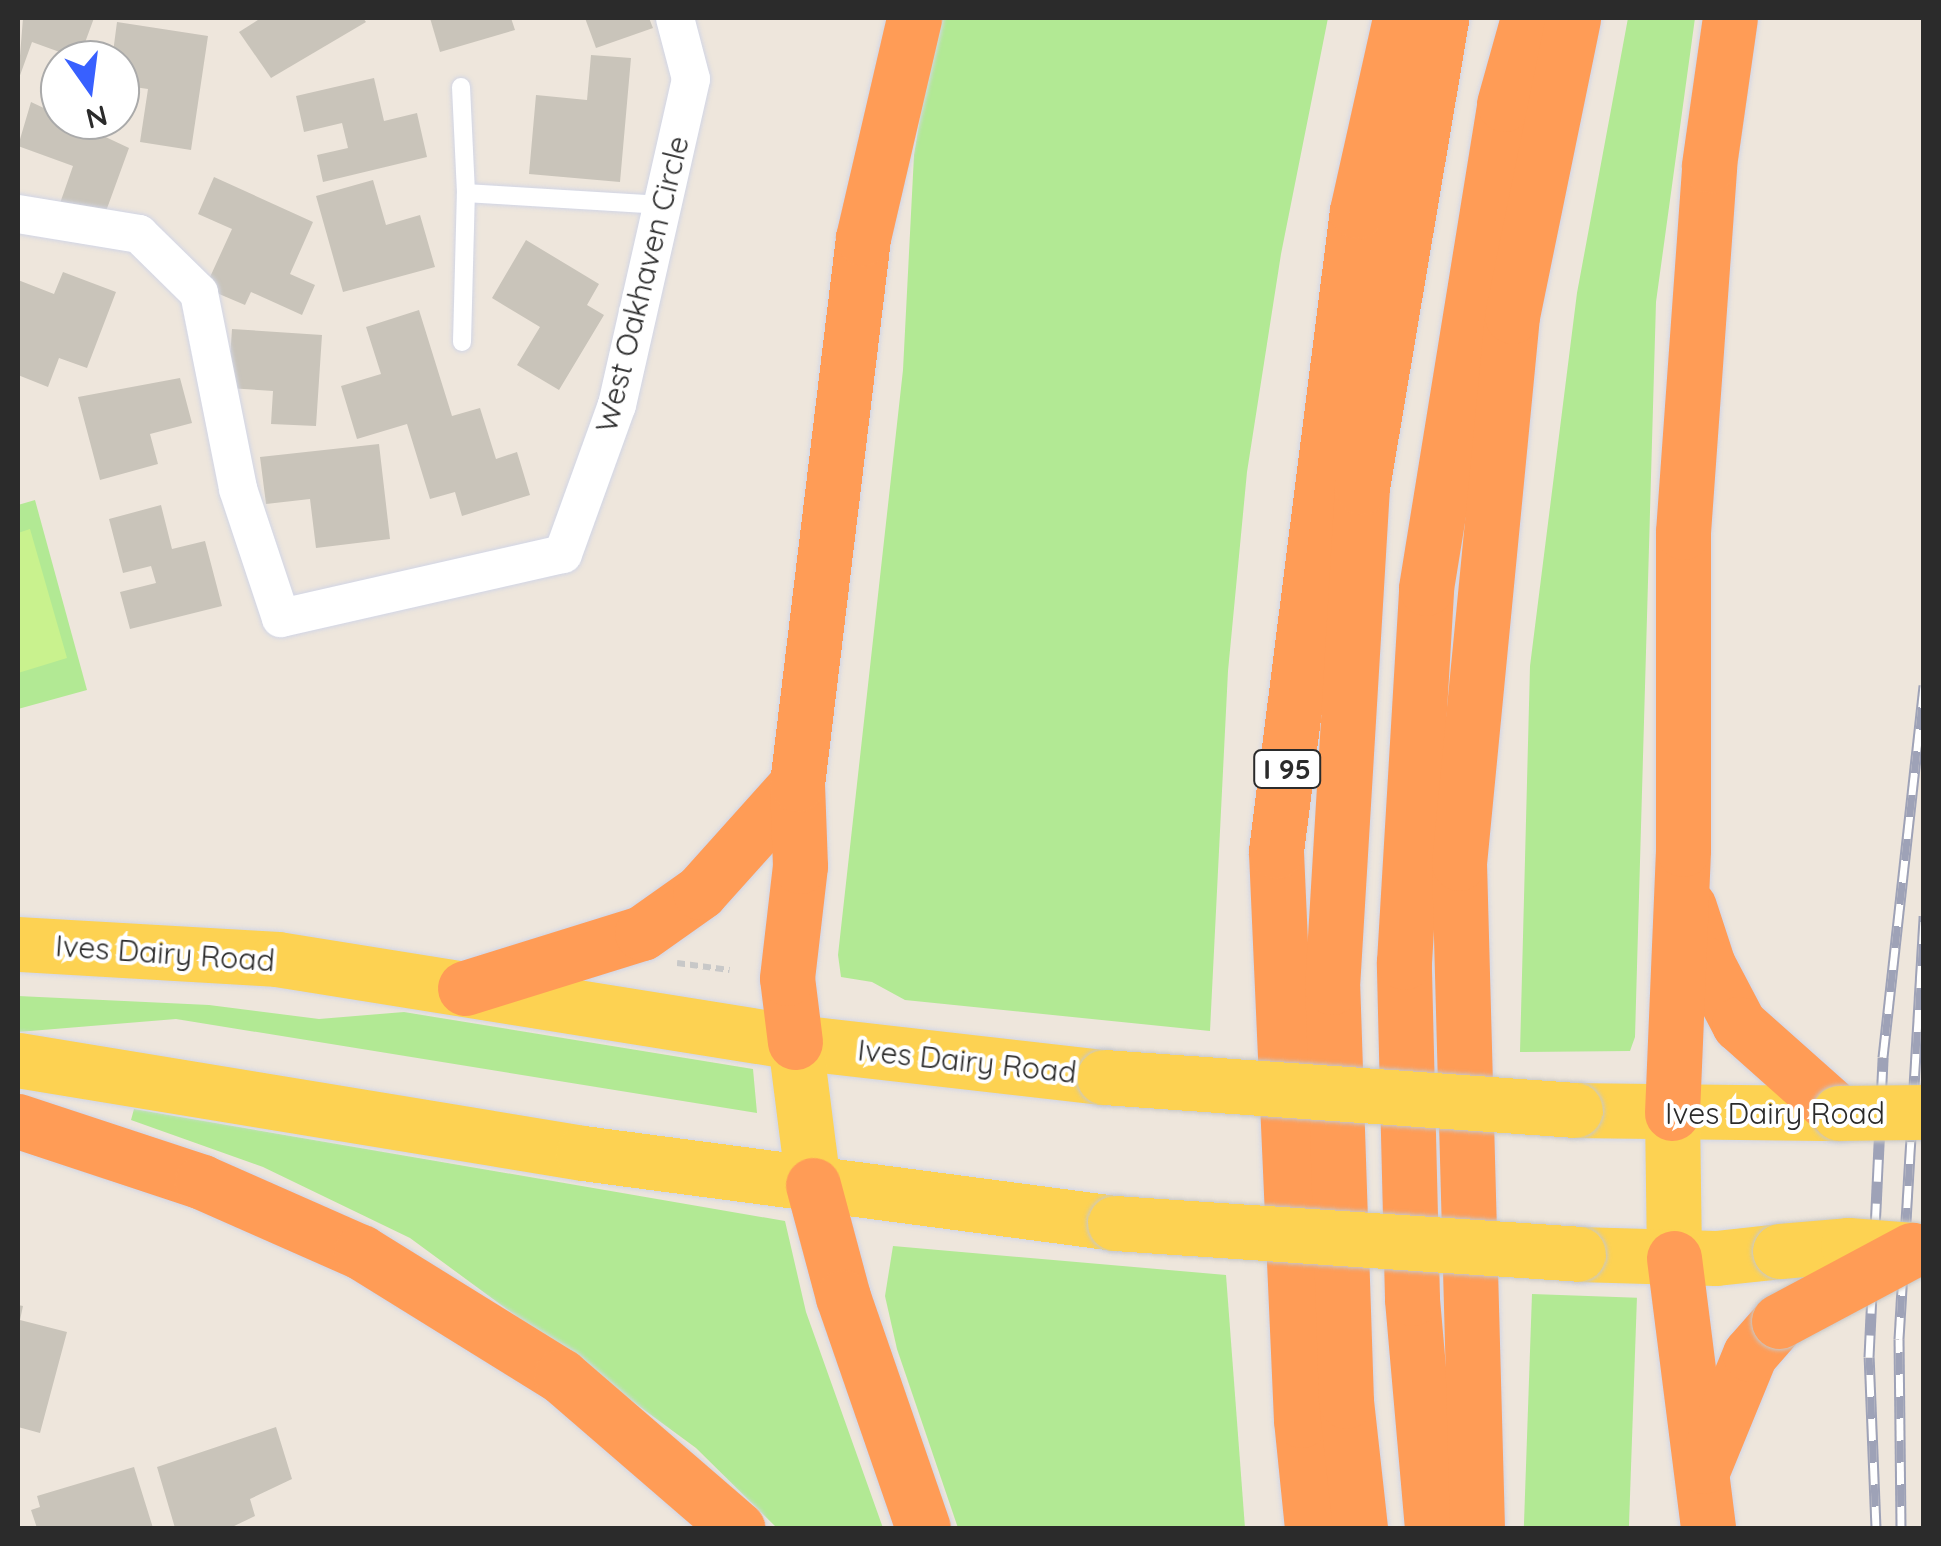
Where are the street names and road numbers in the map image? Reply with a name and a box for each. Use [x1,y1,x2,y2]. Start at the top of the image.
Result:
street label: West Oakhaven Circle [588,132,696,436]
road number: I 95 [1252,746,1322,792]
street label: Ives Dairy Road [54,927,276,979]
street label: Ives Dairy Road [856,1032,1078,1090]
street label: Ives Dairy Road [1665,1095,1885,1131]

